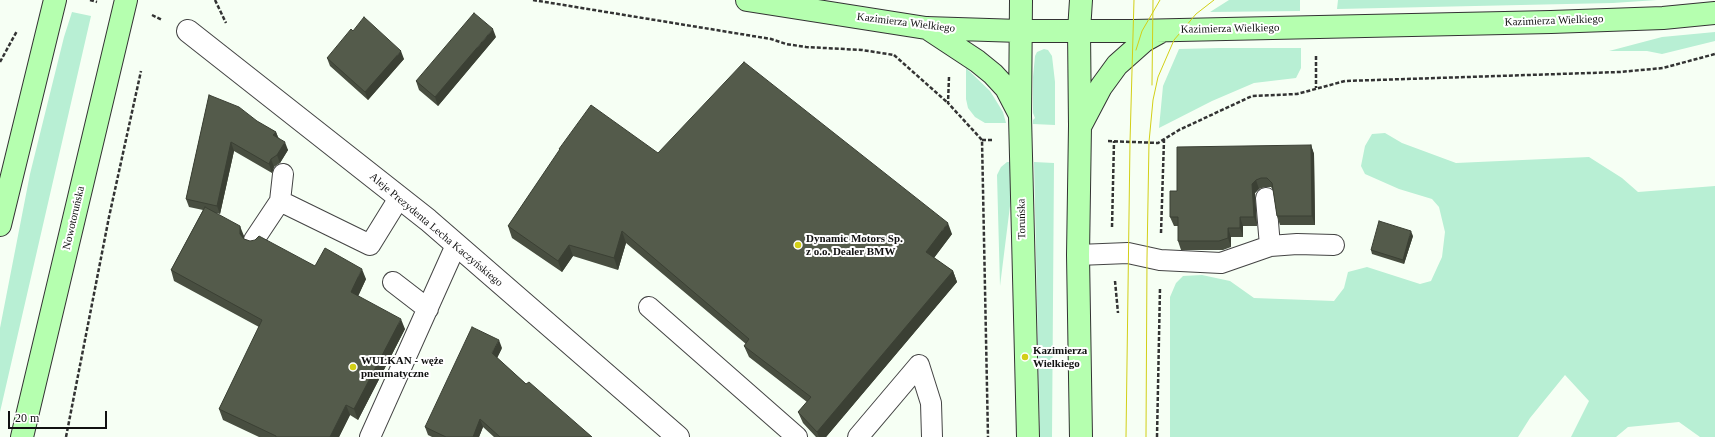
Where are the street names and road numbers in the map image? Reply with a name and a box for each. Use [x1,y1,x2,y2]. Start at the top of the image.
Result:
street label: Kazimierza Wielkiego [856,10,956,36]
street label: Kazimierza Wielkiego [1504,13,1604,29]
street label: Kazimierza Wielkiego [1180,22,1280,36]
street label: Aleje Prezydenta Lecha Kaczyńskiego [367,170,505,290]
street label: Nowotoruńska [60,185,88,251]
street label: Toruńska [1015,198,1029,240]

